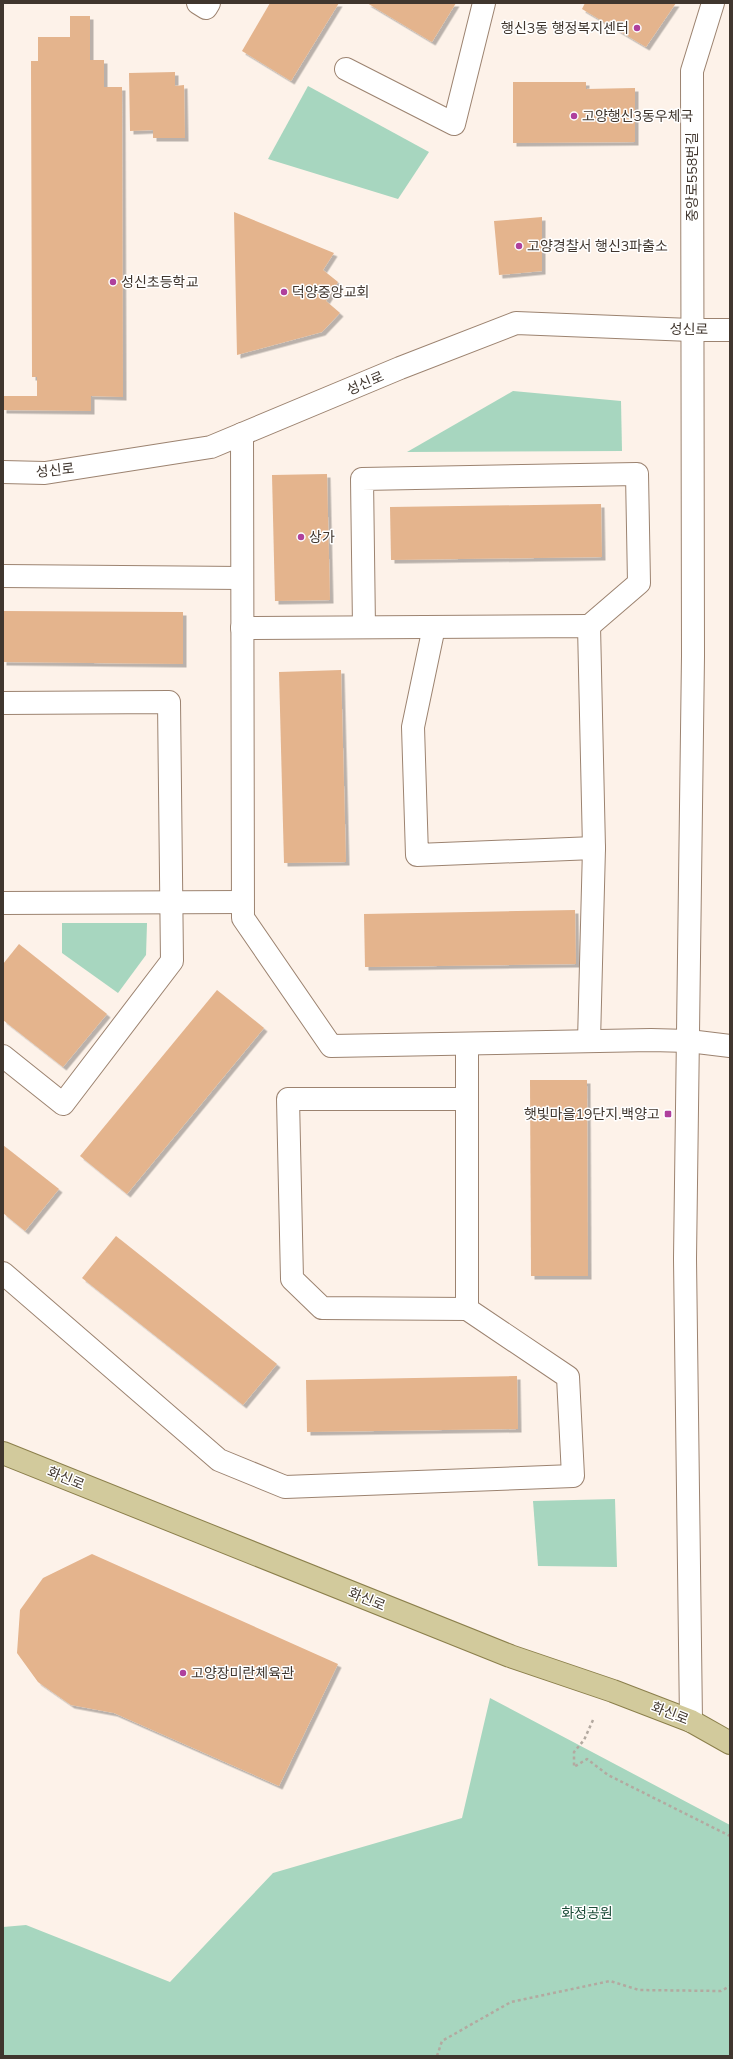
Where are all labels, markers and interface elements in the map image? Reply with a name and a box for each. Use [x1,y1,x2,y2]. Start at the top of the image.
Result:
place label: 행신3동 행정복지센터 [501,19,629,37]
marker: 행신3동 행정복지센터 [632,23,642,33]
place label: 고양행신3동우체국 [582,107,694,125]
marker: 고양행신3동우체국 [569,111,579,121]
street label: 중앙로558번길 [683,132,701,222]
place label: 고양경찰서 행신3파출소 [527,237,668,255]
marker: 고양경찰서 행신3파출소 [514,241,524,251]
place label: 성신초등학교 [121,273,198,291]
marker: 성신초등학교 [108,277,118,287]
place label: 덕양중앙교회 [292,283,369,301]
marker: 덕양중앙교회 [279,287,289,297]
street label: 성신로 [670,320,709,338]
street label: 성신로 [344,367,386,399]
street label: 성신로 [35,459,75,481]
place label: 상가 [309,528,335,546]
marker: 상가 [296,532,306,542]
place label: 햇빛마을19단지.백양고 [524,1105,660,1123]
marker: 햇빛마을19단지.백양고 [663,1109,673,1119]
street label: 화신로 [45,1462,87,1494]
street label: 화신로 [346,1583,388,1615]
place label: 고양장미란체육관 [191,1664,294,1682]
marker: 고양장미란체육관 [178,1668,188,1678]
street label: 화신로 [649,1698,691,1728]
park label: 화정공원 [561,1904,613,1922]

